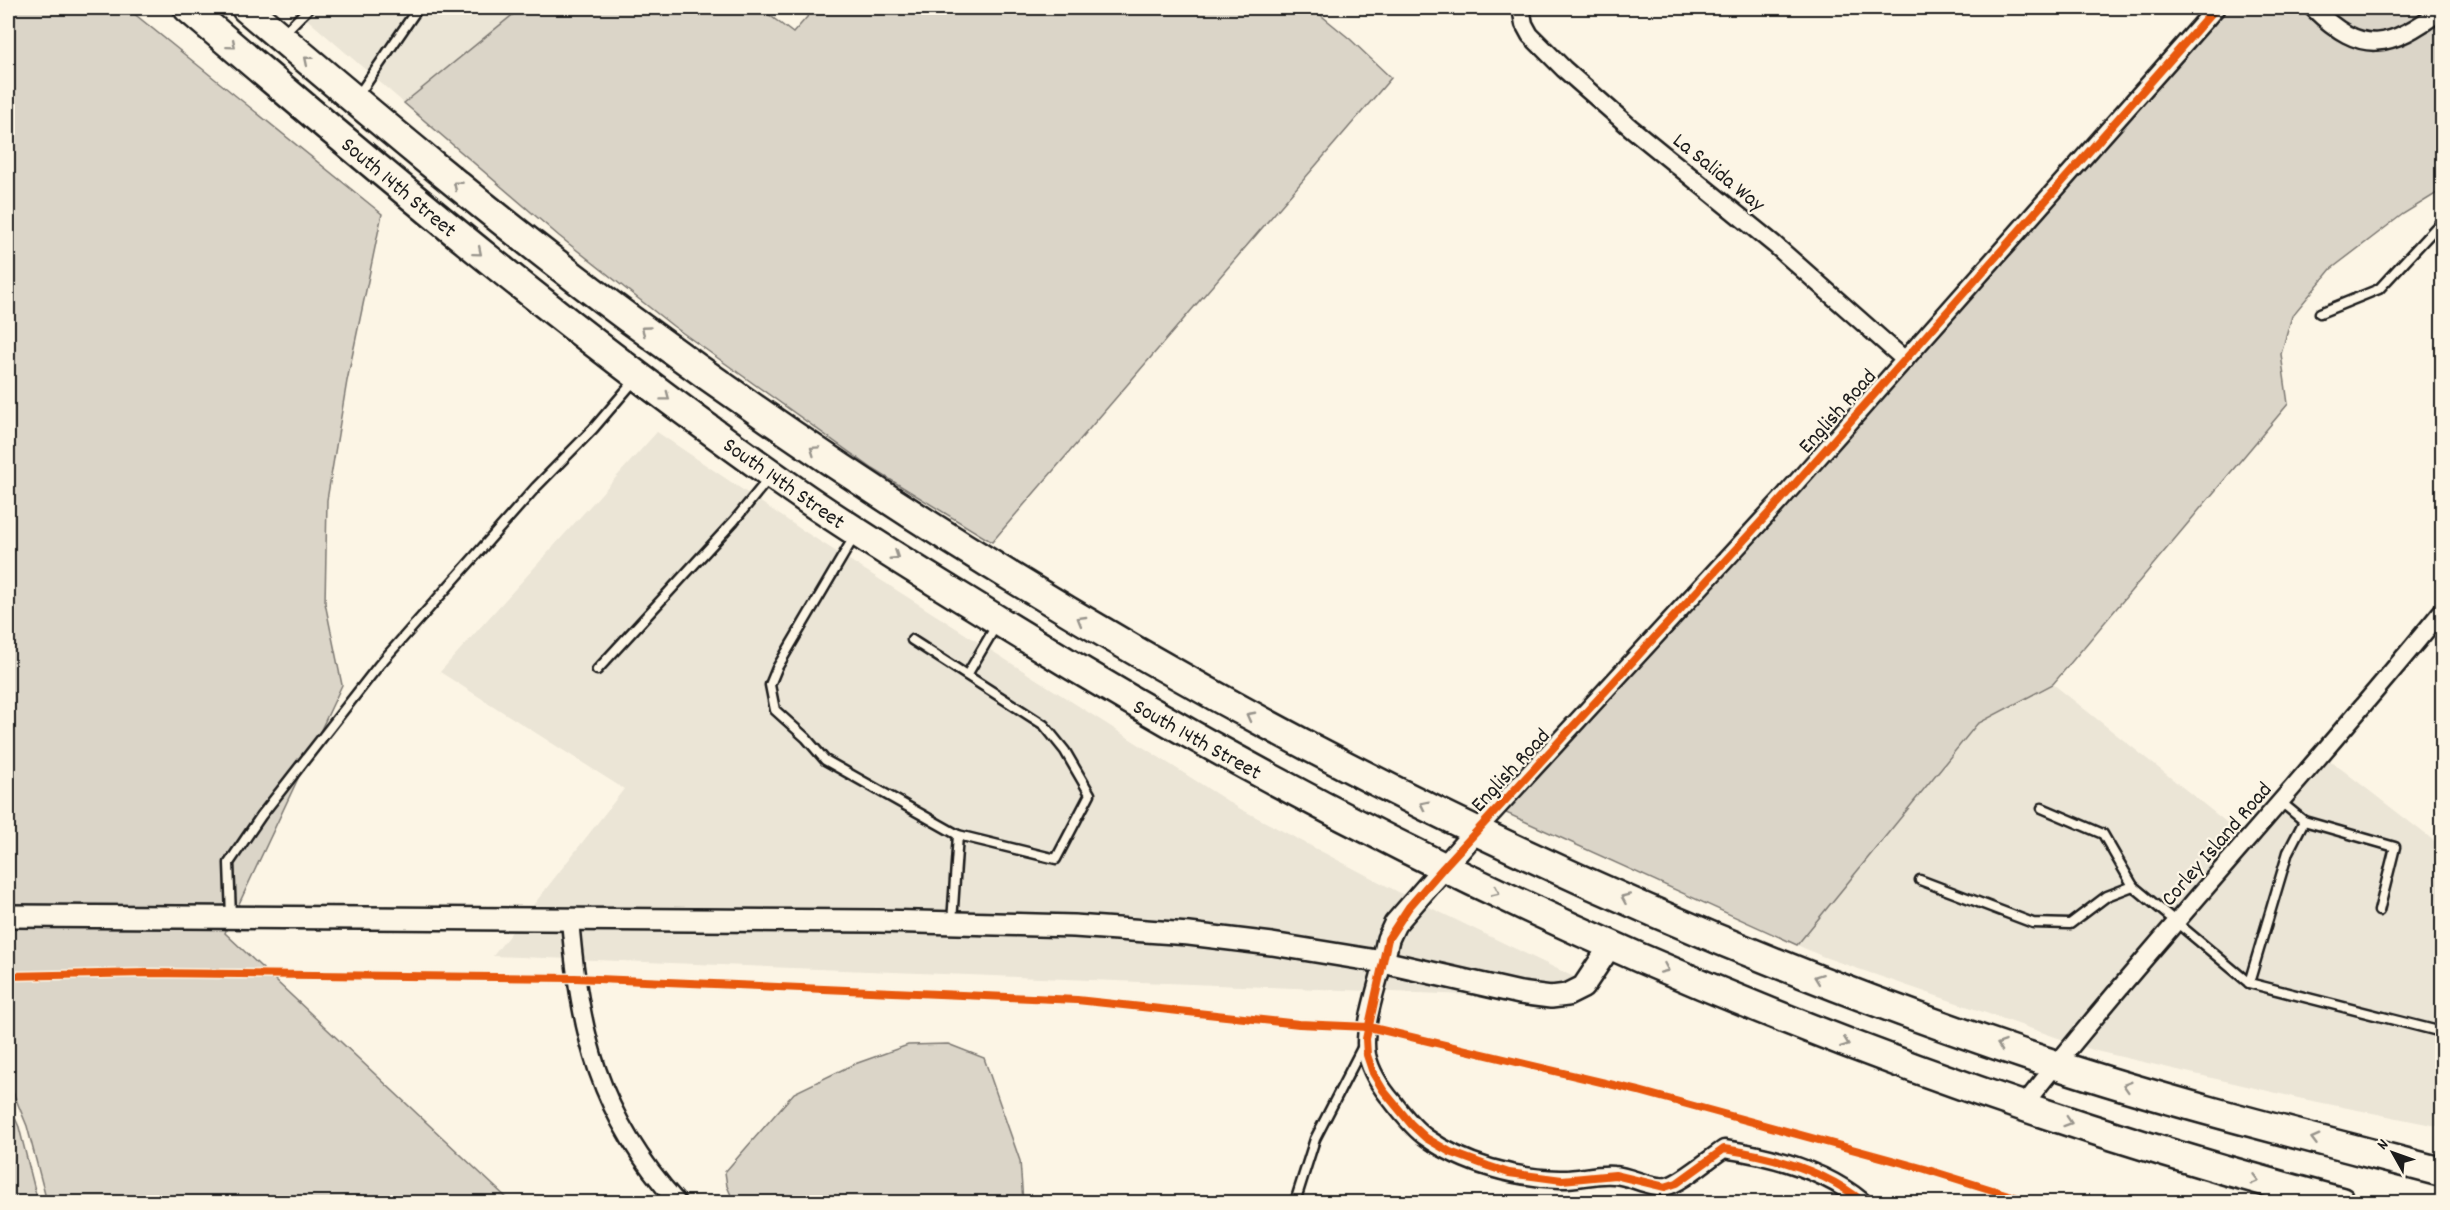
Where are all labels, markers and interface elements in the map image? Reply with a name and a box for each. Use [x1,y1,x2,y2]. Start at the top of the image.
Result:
one-way arrow [226,38,237,49]
one-way arrow [304,56,315,67]
street label: La Salida Way [1665,127,1772,221]
street label: South 14th Street [333,131,462,246]
one-way arrow [453,182,464,193]
one-way arrow [471,245,482,256]
one-way arrow [640,326,651,337]
street label: English Road [1792,363,1885,462]
one-way arrow [659,390,670,401]
street label: South 14th Street [716,431,850,539]
one-way arrow [810,446,821,457]
one-way arrow [889,548,899,560]
one-way arrow [1077,616,1087,627]
street label: South 14th Street [1126,693,1266,789]
one-way arrow [1246,712,1257,723]
street label: English Road [1465,723,1559,820]
street label: Corley Island Road [2155,776,2281,914]
one-way arrow [1419,801,1430,813]
one-way arrow [1490,885,1501,897]
one-way arrow [1620,893,1631,905]
one-way arrow [1658,962,1669,974]
one-way arrow [1813,973,1824,985]
one-way arrow [1839,1036,1850,1048]
one-way arrow [1996,1040,2006,1053]
one-way arrow [2122,1081,2133,1093]
one-way arrow [2062,1115,2073,1128]
north arrow [2363,1123,2423,1183]
one-way arrow [2310,1134,2320,1146]
text: N [2372,1134,2395,1155]
one-way arrow [2250,1172,2260,1185]

